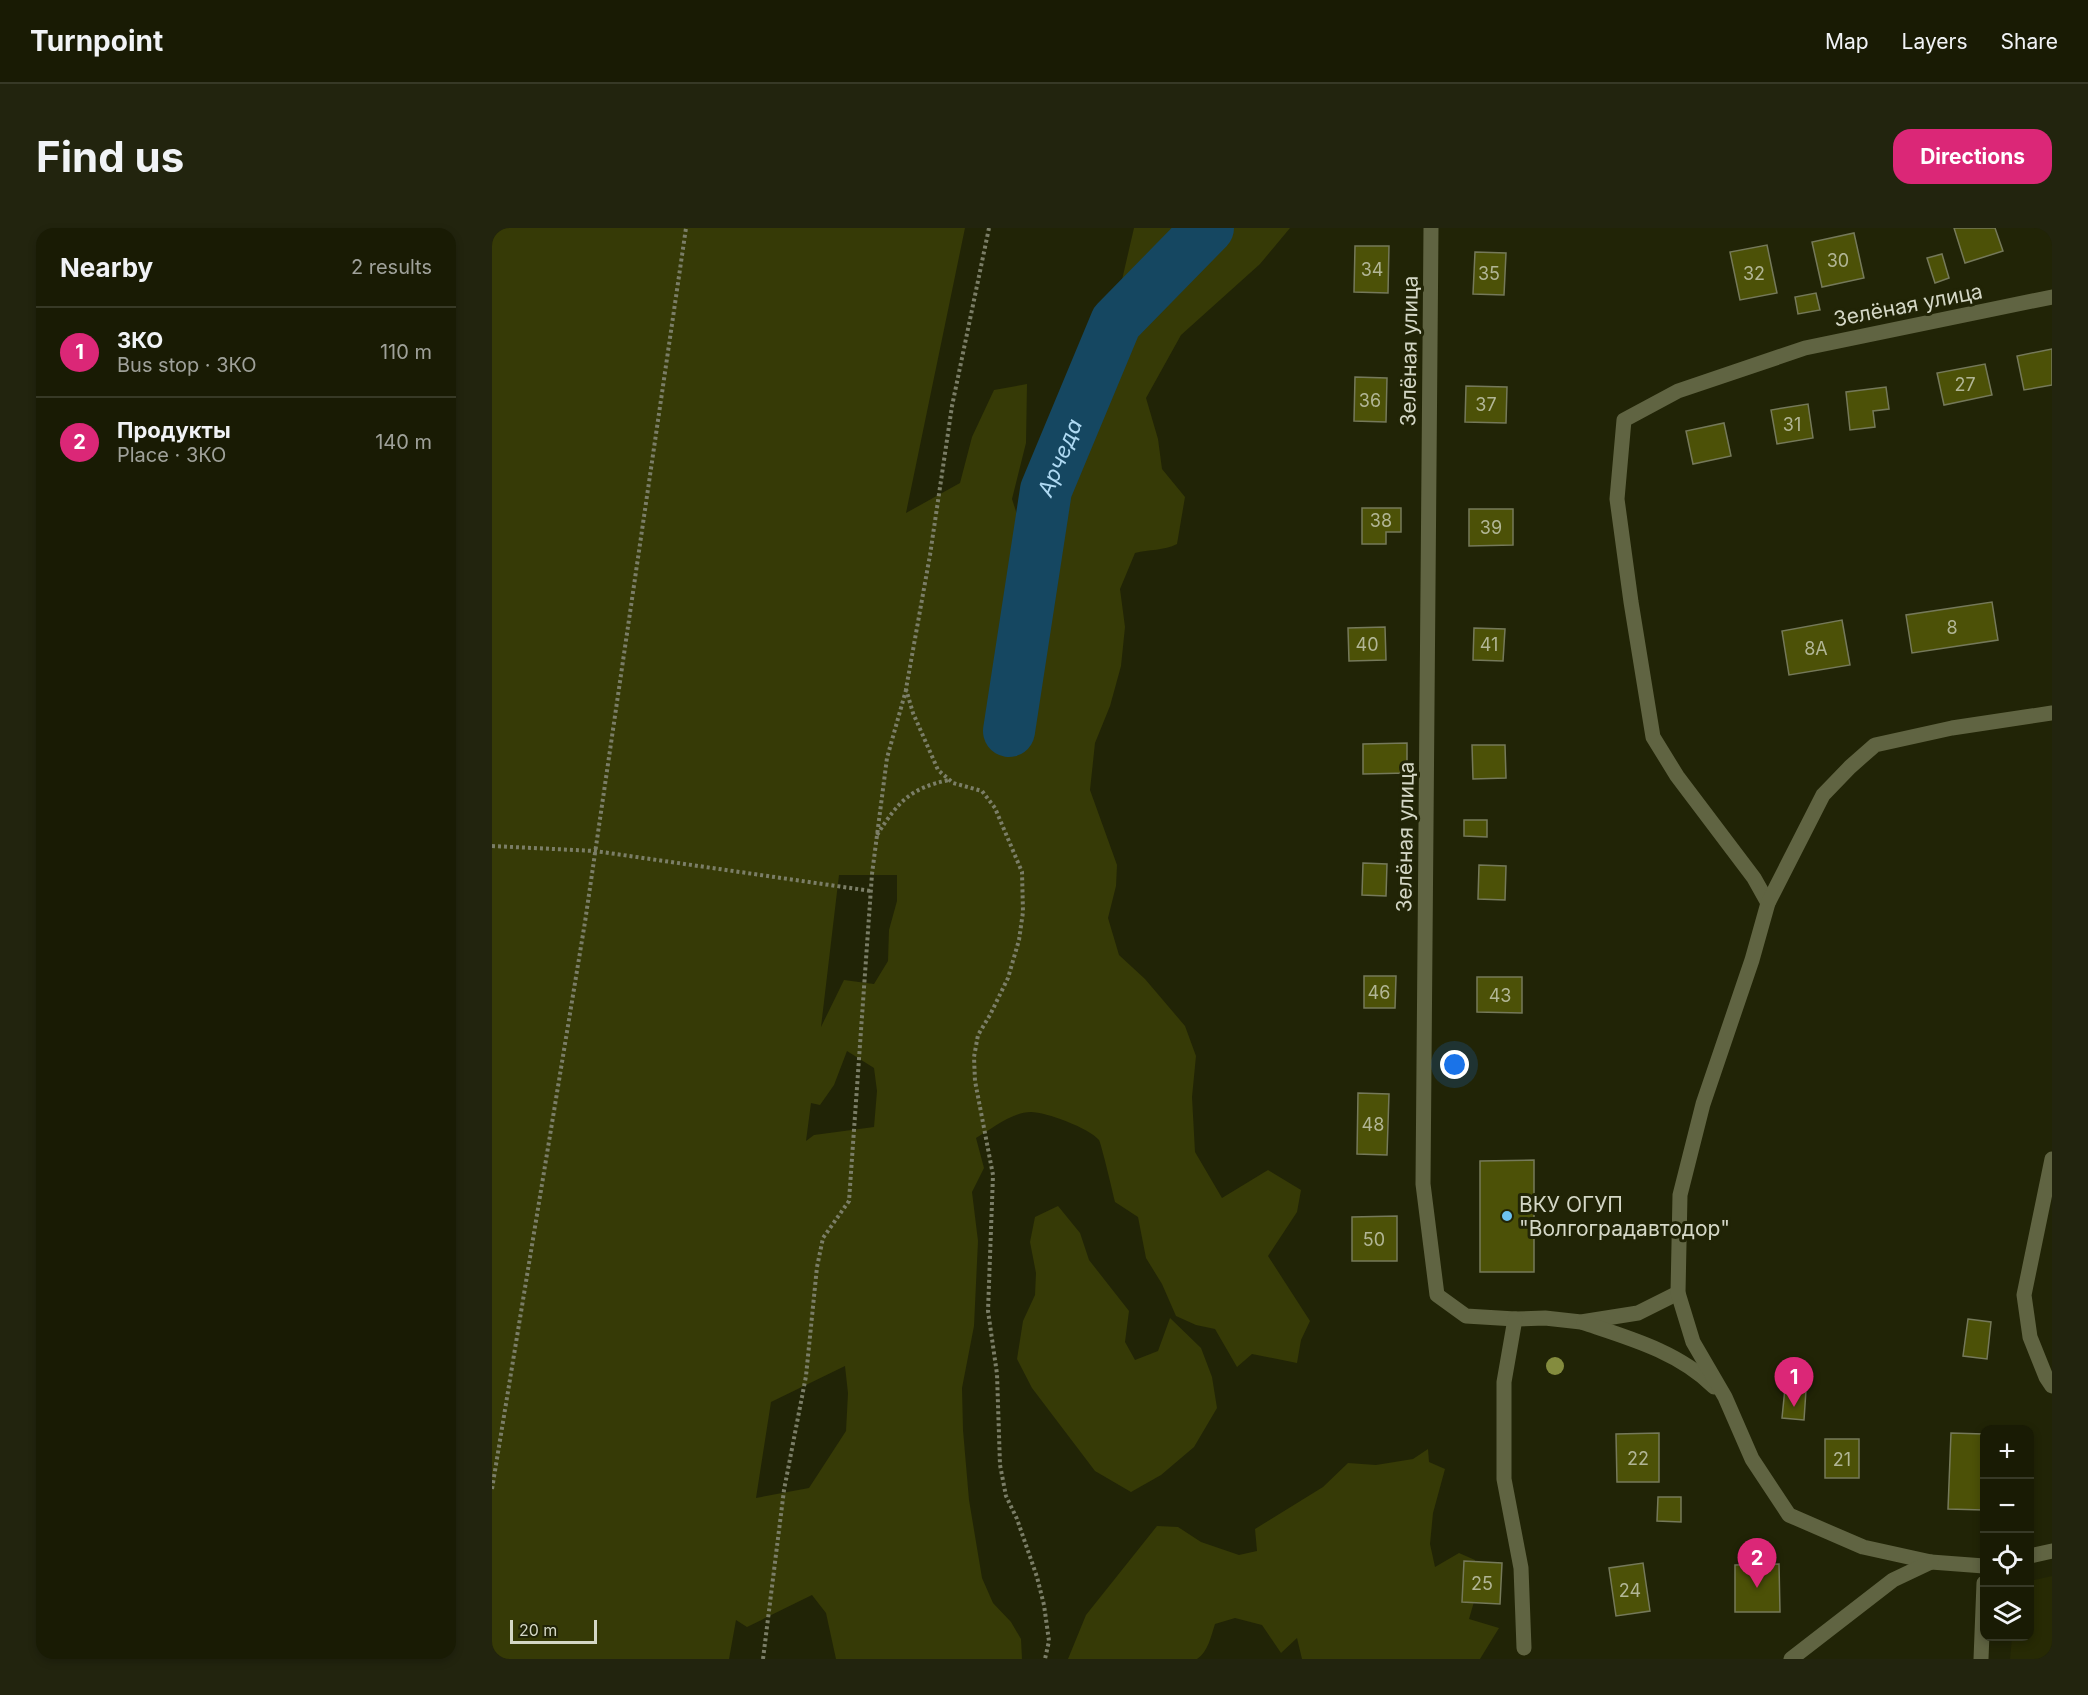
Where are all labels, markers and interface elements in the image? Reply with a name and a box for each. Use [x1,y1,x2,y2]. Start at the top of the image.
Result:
text: Turnpoint [30,24,163,58]
text: Map [1825,29,1869,54]
text: Layers [1902,29,1968,54]
text: Share [2001,29,2058,54]
button: Directions [1893,129,2052,184]
text: Find us [36,131,184,182]
house number: 30 [1827,250,1849,271]
text: Nearby [60,252,153,283]
text: 2 results [351,255,432,279]
house number: 34 [1361,259,1383,280]
house number: 35 [1478,263,1500,284]
house number: 32 [1743,263,1765,284]
street label: Зелёная улица [1395,275,1423,427]
street label: Зелёная улица [1832,278,1984,332]
text: ЗКО [117,327,163,353]
text: 1 [75,340,84,364]
text: 110 m [380,340,432,364]
text: Bus stop · ЗКО [117,353,257,377]
house number: 27 [1954,374,1976,395]
house number: 36 [1359,390,1381,411]
house number: 37 [1475,394,1497,415]
house number: 31 [1783,414,1801,435]
water label: Арчеда [1031,415,1087,501]
text: Продукты [117,417,231,443]
text: 2 [73,430,86,454]
text: 140 m [375,430,432,454]
text: Place · ЗКО [117,443,226,467]
house number: 38 [1370,510,1392,531]
house number: 39 [1480,517,1502,538]
house number: 8 [1946,617,1958,638]
house number: 40 [1356,634,1378,655]
house number: 41 [1480,634,1498,655]
house number: 8А [1804,638,1828,659]
street label: Зелёная улица [1391,761,1419,913]
house number: 46 [1368,982,1390,1003]
house number: 43 [1489,985,1511,1006]
your location [1440,1050,1469,1079]
house number: 48 [1362,1114,1384,1135]
place label: ВКУ ОГУП "Волгоградавтодор" [1519,1192,1730,1241]
marker: ВКУ ОГУП "Волгоградавтодор" [1500,1209,1514,1223]
house number: 50 [1363,1229,1385,1250]
pin: 1 [1774,1358,1814,1407]
map controls [1980,1425,2034,1641]
button: + [1980,1425,2034,1479]
house number: 22 [1627,1448,1649,1469]
house number: 21 [1833,1449,1851,1470]
button: − [1980,1479,2034,1533]
button: locate [1980,1533,2034,1587]
pin: 2 [1738,1538,1776,1588]
house number: 25 [1471,1573,1493,1594]
house number: 24 [1619,1580,1641,1601]
button: layers [1980,1587,2034,1641]
scale bar [510,1617,597,1644]
text: 20 m [519,1620,557,1640]

